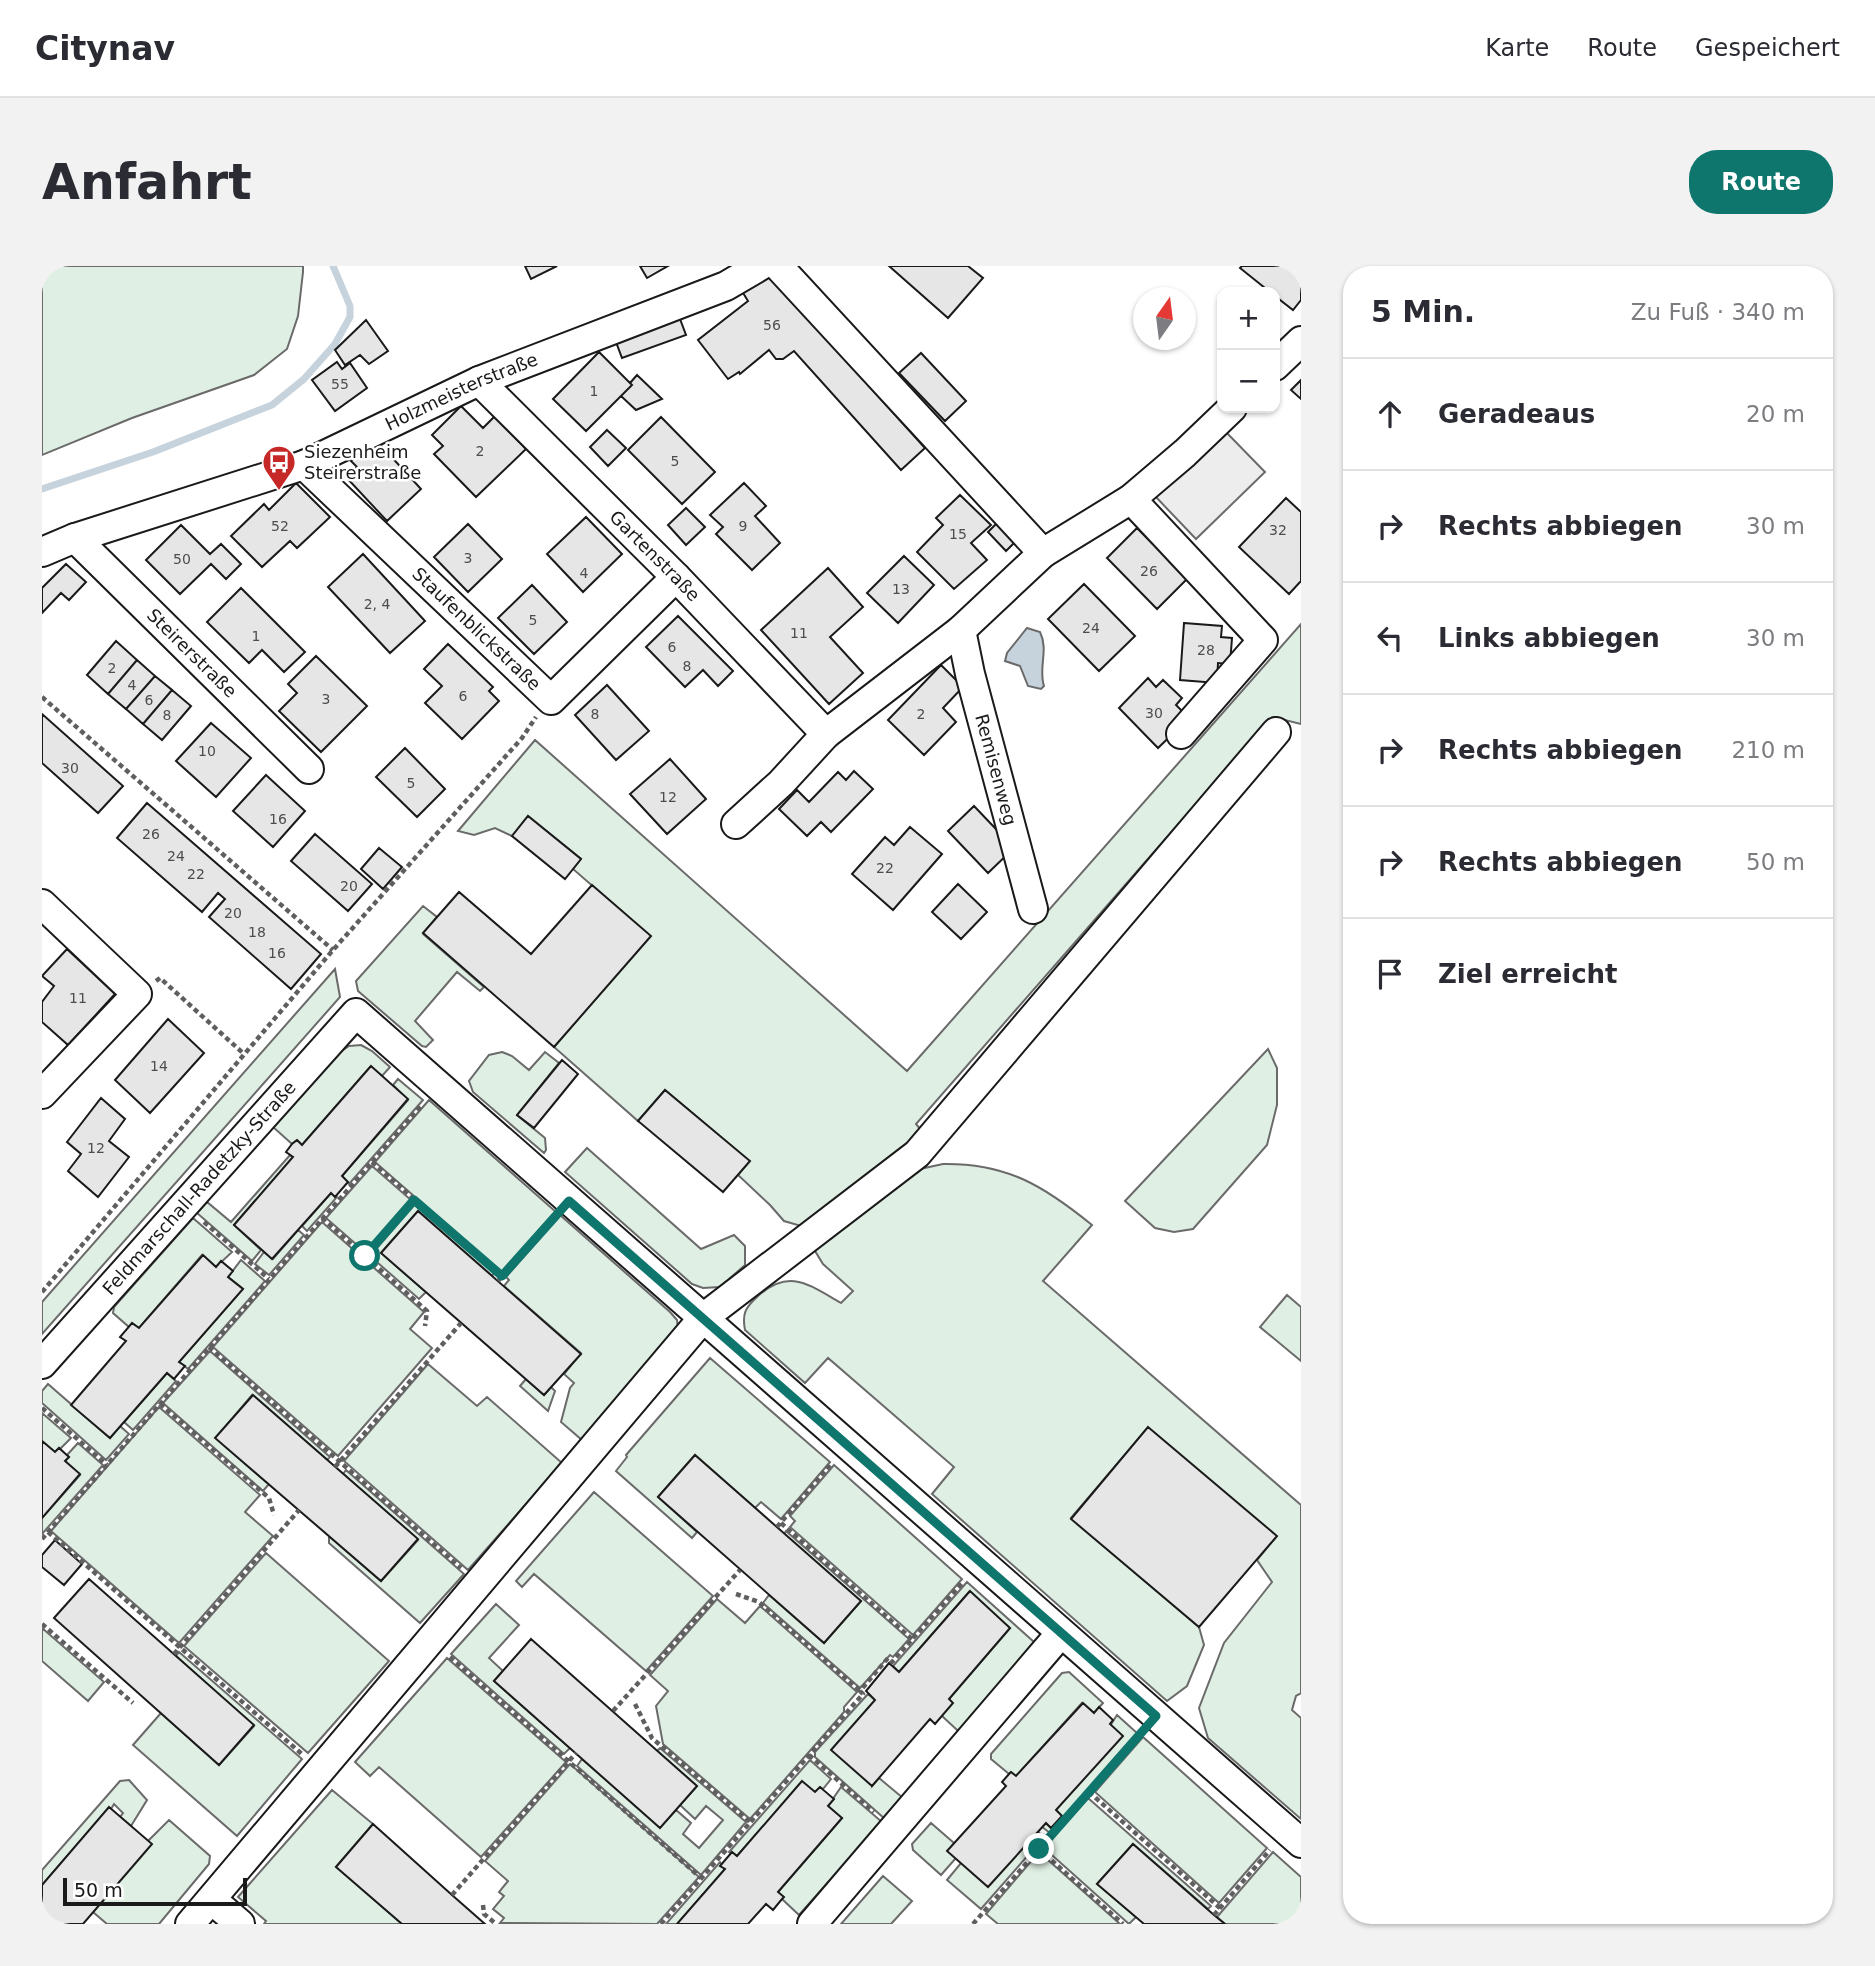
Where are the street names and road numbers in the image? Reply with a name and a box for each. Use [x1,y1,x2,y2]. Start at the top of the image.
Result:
street label: Holzmeisterstraße [382,348,541,434]
street label: Gartenstraße [605,506,704,605]
street label: Staufenblickstraße [408,563,545,695]
street label: Steirerstraße [143,604,241,702]
street label: Remisenweg [971,712,1021,828]
street label: Feldmarschall-Radetzky-Straße [98,1077,300,1299]

